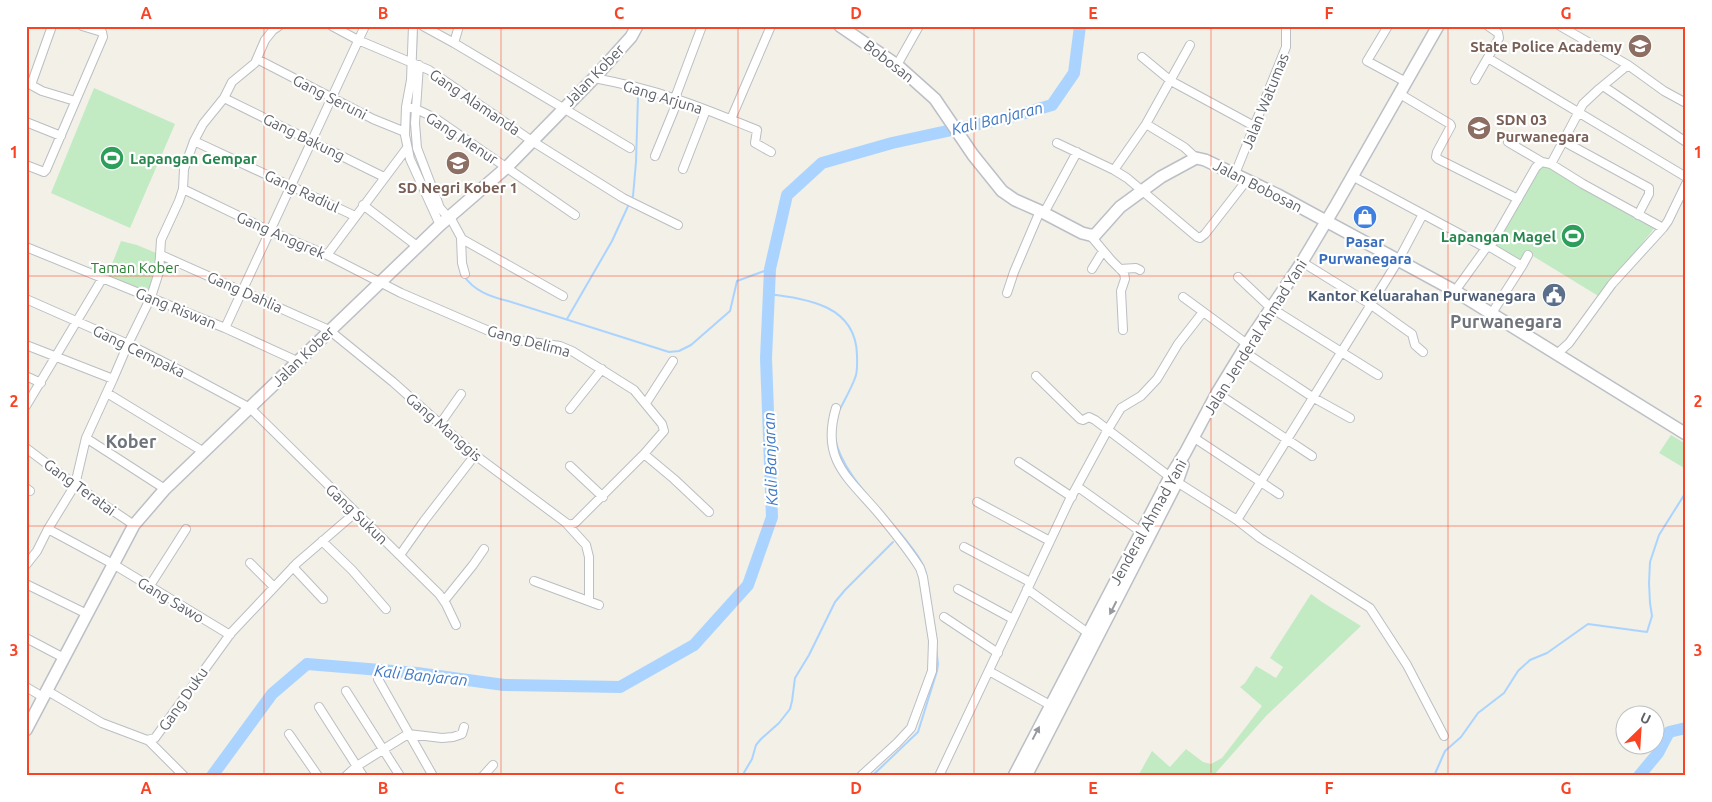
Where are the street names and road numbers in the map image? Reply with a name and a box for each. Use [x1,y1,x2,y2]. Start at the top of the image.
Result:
street label: Bobosan [861,36,917,86]
street label: Jalan Kober [560,40,628,109]
street label: Jalan Watumas [1238,51,1292,151]
street label: Gang Alamanda [427,65,523,139]
street label: Gang Seruni [290,71,370,123]
street label: Gang Arjuna [621,77,705,117]
street label: Gang Menur [423,108,501,168]
street label: Gang Bakung [260,110,348,164]
street label: Jalan Bobosan [1211,156,1305,216]
street label: Gang Radiul [262,166,342,216]
street label: Gang Anggrek [234,208,328,262]
street label: Jalan Jenderal Ahmad Yani [1200,256,1310,418]
street label: Gang Dahlia [205,268,285,316]
street label: Gang Riswan [133,284,219,332]
street label: Gang Cempaka [90,321,188,381]
street label: Jalan Kober [269,322,338,390]
street label: Gang Delima [486,322,572,360]
street label: Gang Manggis [403,389,485,465]
street label: Gang Teratai [41,455,119,519]
street label: Jenderal Ahmad Yani [1106,456,1190,588]
street label: Gang Sukun [323,480,391,548]
street label: Gang Sawo [135,574,207,626]
street label: Gang Duku [155,664,211,734]

